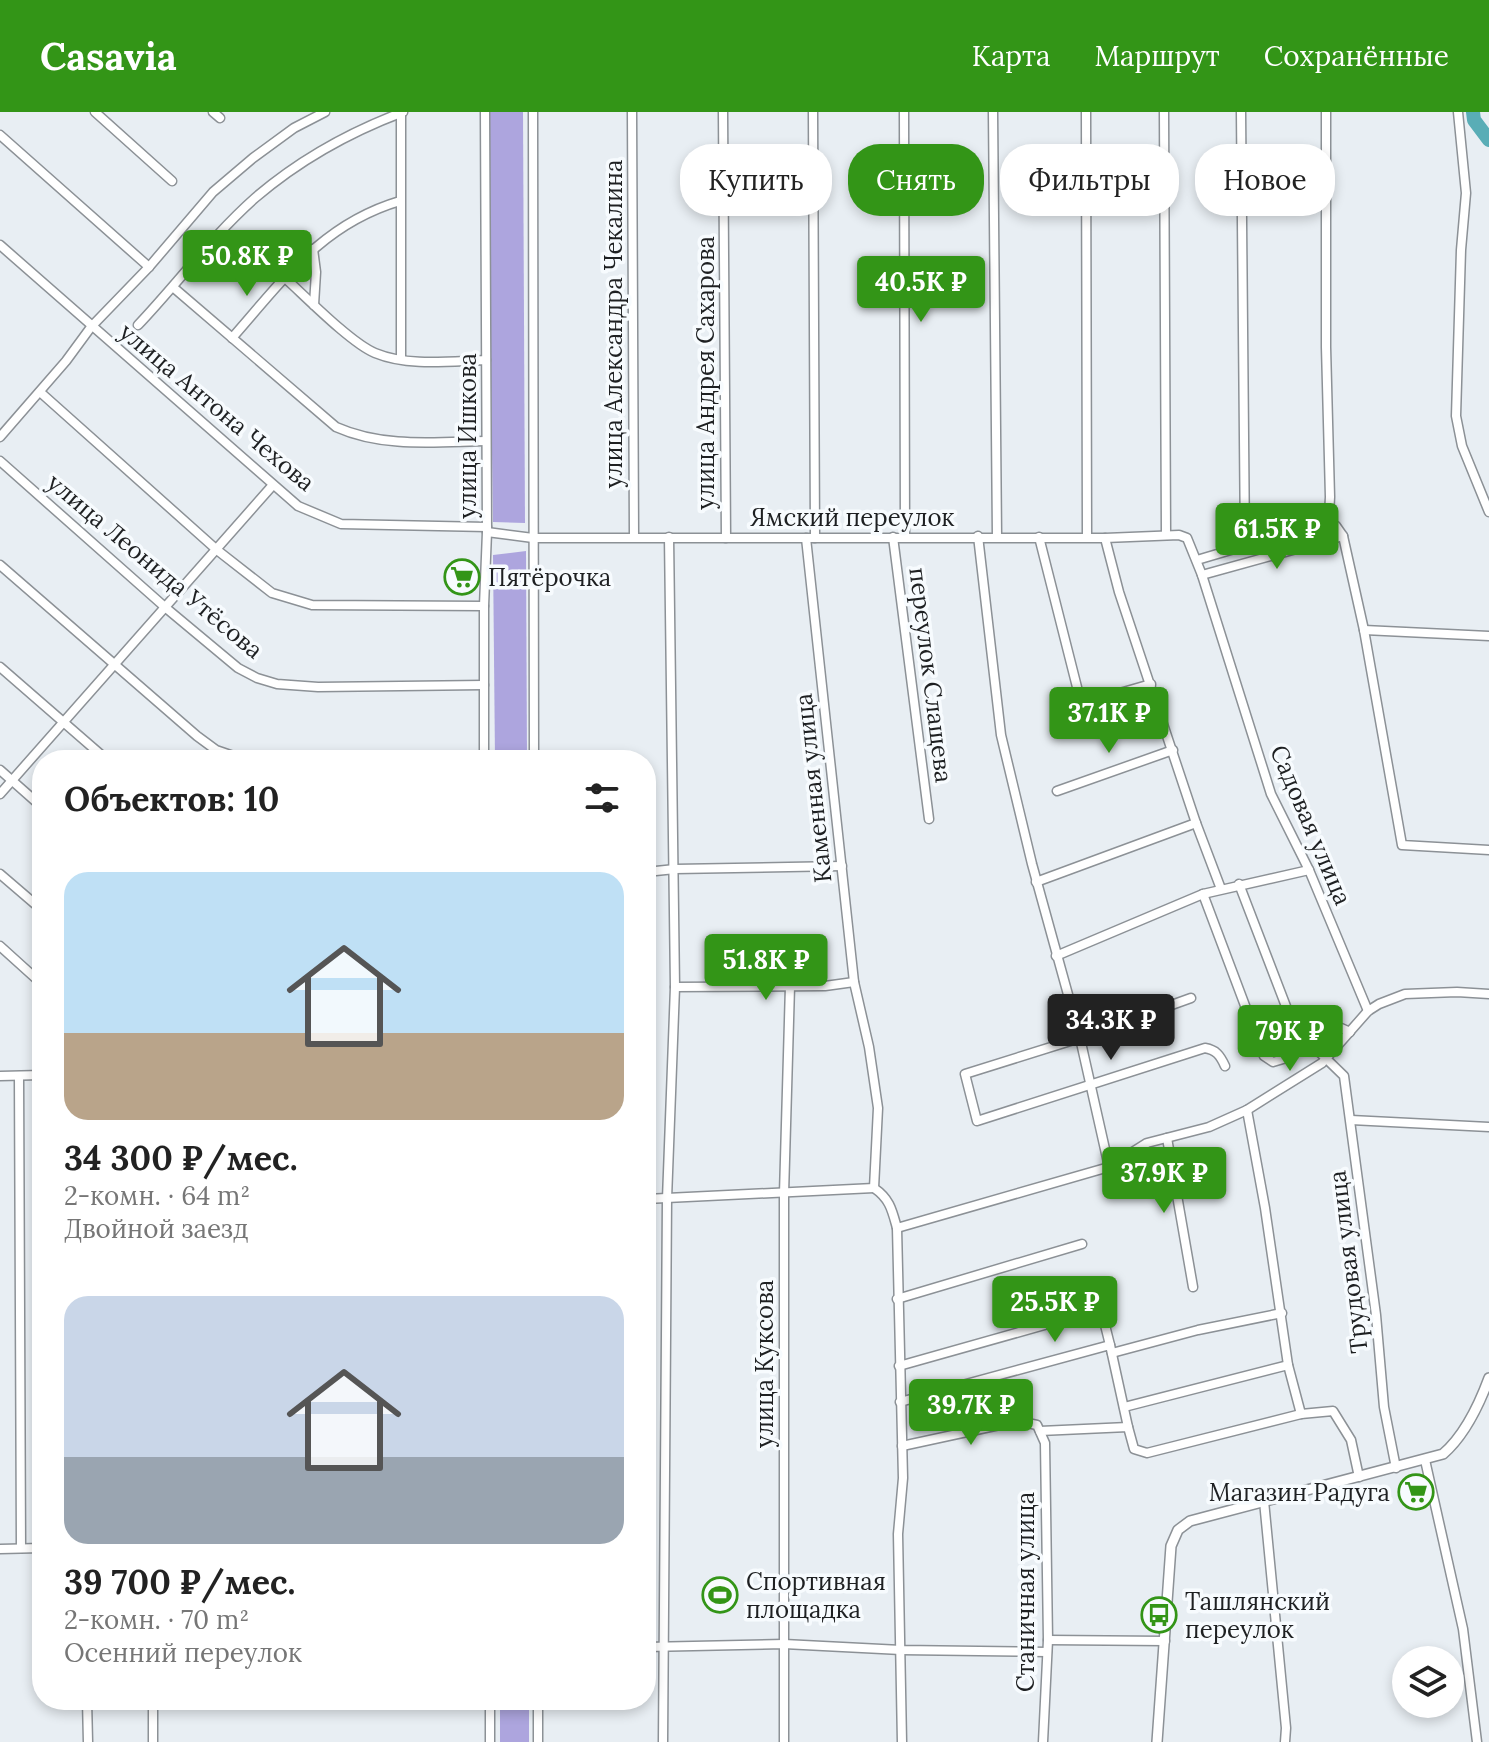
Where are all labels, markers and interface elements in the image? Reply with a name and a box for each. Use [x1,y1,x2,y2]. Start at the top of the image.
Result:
text: Casavia [40,32,177,80]
text: Карта [972,38,1050,74]
text: Маршрут [1094,38,1220,74]
text: Сохранённые [1264,38,1449,74]
chip: Купить [680,144,832,216]
chip: Снять [848,144,984,216]
chip: Фильтры [1000,144,1179,216]
chip: Новое [1195,144,1335,216]
street label: улица Александра Чекалина [598,160,629,488]
pin: 50.8K ₽ [173,230,321,298]
street label: улица Андрея Сахарова [690,236,721,510]
text: 50.8K ₽ [201,239,293,272]
pin: 40.5K ₽ [847,256,995,324]
text: 40.5K ₽ [875,265,967,298]
street label: улица Антона Чехова [113,316,321,498]
street label: улица Ишкова [452,353,483,519]
street label: улица Леонида Утёсова [41,467,269,665]
street label: Ямский переулок [750,502,954,533]
pin: 61.5K ₽ [1203,503,1351,571]
text: 61.5K ₽ [1233,512,1321,545]
supermarket icon: Пятёрочка [443,558,481,596]
place label: Пятёрочка [488,562,611,593]
street label: переулок Слащева [902,566,960,784]
pin: 37.1K ₽ [1035,687,1183,755]
street label: Каменная улица [788,692,838,884]
text: 37.1K ₽ [1067,696,1151,729]
street label: Садовая улица [1263,740,1359,910]
icon: filters [580,776,624,820]
text: Объектов: 10 [64,777,279,820]
icon: home [272,924,416,1068]
pin: 51.8K ₽ [692,934,840,1002]
text: 51.8K ₽ [723,943,809,976]
pin: 34.3K ₽ [1037,994,1185,1062]
text: 34.3K ₽ [1066,1003,1156,1036]
pin: 79K ₽ [1234,1005,1346,1073]
text: 79K ₽ [1256,1014,1324,1047]
text: 34 300 ₽/мес. [64,1136,298,1179]
pin: 37.9K ₽ [1090,1147,1238,1215]
text: 37.9K ₽ [1120,1156,1208,1189]
street label: Трудовая улица [1321,1169,1375,1355]
text: 2-комн. · 64 m² [64,1179,250,1212]
text: Двойной заезд [64,1212,248,1245]
pin: 25.5K ₽ [981,1276,1129,1344]
street label: улица Куксова [749,1280,780,1448]
text: 25.5K ₽ [1010,1285,1100,1318]
icon: home [272,1348,416,1492]
pin: 39.7K ₽ [897,1379,1045,1447]
text: 39.7K ₽ [927,1388,1015,1421]
supermarket icon: Магазин Радуга [1397,1473,1435,1511]
place label: Магазин Радуга [1209,1477,1390,1508]
street label: Станичная улица [1010,1492,1041,1692]
text: 39 700 ₽/мес. [64,1560,296,1603]
place label: Спортивная площадка [746,1566,886,1625]
sports icon: Спортивная площадка [701,1576,739,1614]
place label: Ташлянский переулок [1185,1586,1330,1645]
bus stop icon: Ташлянский переулок [1140,1596,1178,1634]
text: 2-комн. · 70 m² [64,1603,249,1636]
text: Осенний переулок [64,1636,302,1669]
map controls [1392,1646,1464,1718]
button: layers [1392,1646,1464,1718]

